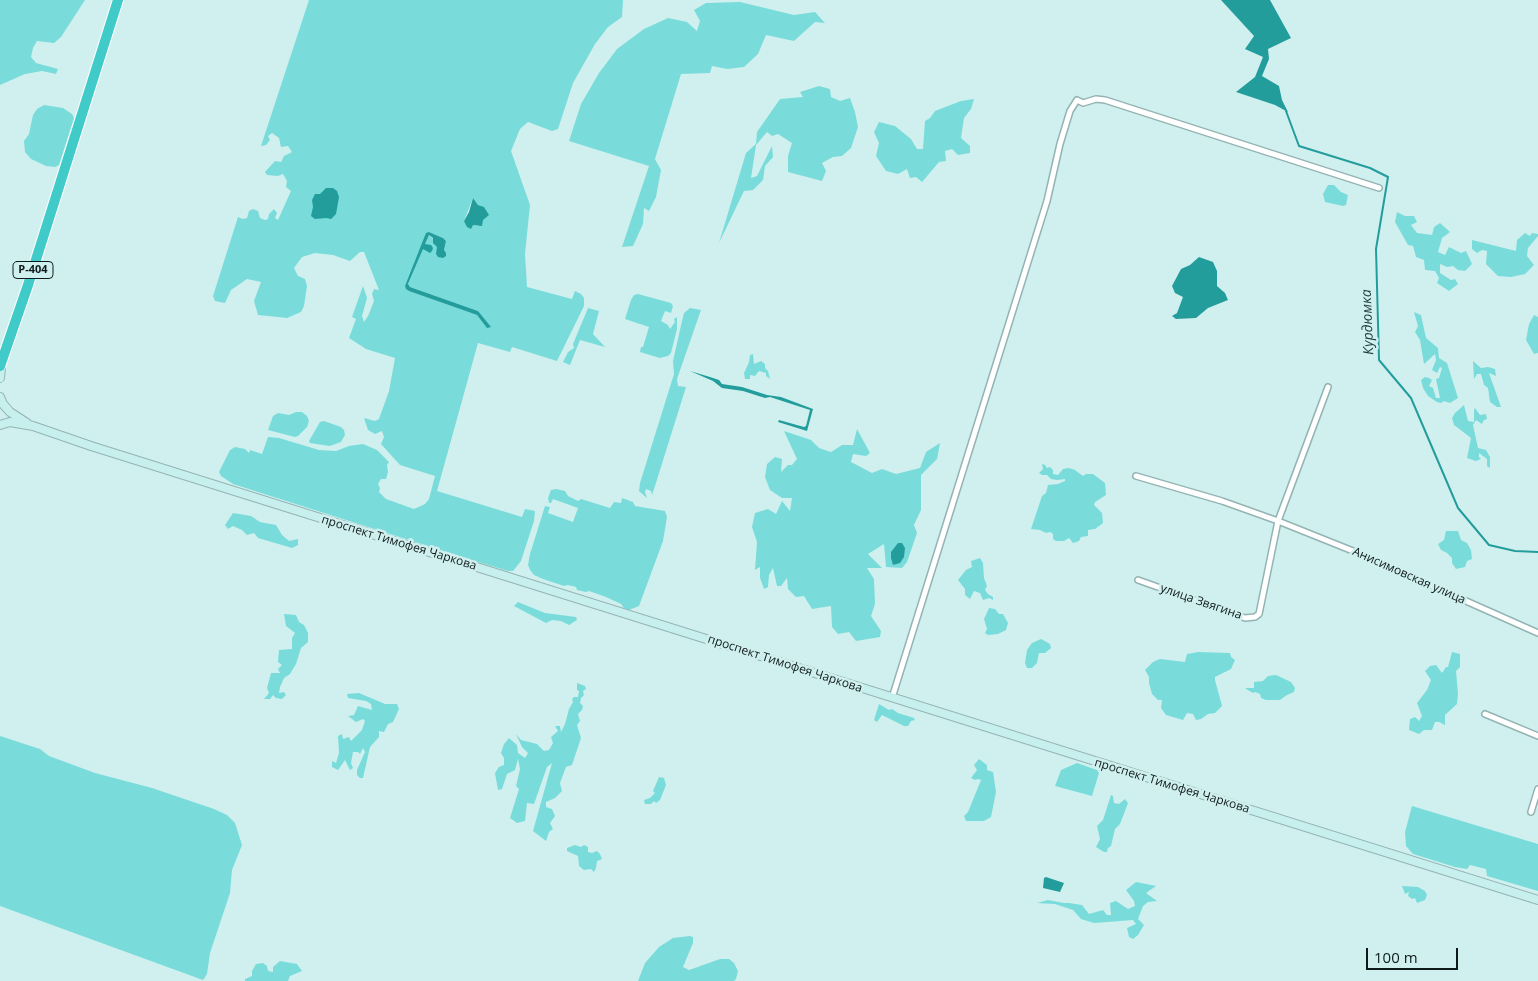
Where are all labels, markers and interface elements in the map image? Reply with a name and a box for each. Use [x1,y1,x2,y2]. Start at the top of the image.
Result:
road number: Р-404 [13,262,53,278]
water label: Курдюмка [1358,289,1378,355]
street label: проспект Тимофея Чаркова [320,512,478,574]
street label: Анисимовская улица [1350,545,1468,607]
street label: улица Звягина [1158,581,1244,623]
street label: проспект Тимофея Чаркова [706,632,864,696]
street label: проспект Тимофея Чаркова [1093,755,1251,817]
scale bar [1368,938,1460,970]
text: 100 m [1374,947,1418,967]

